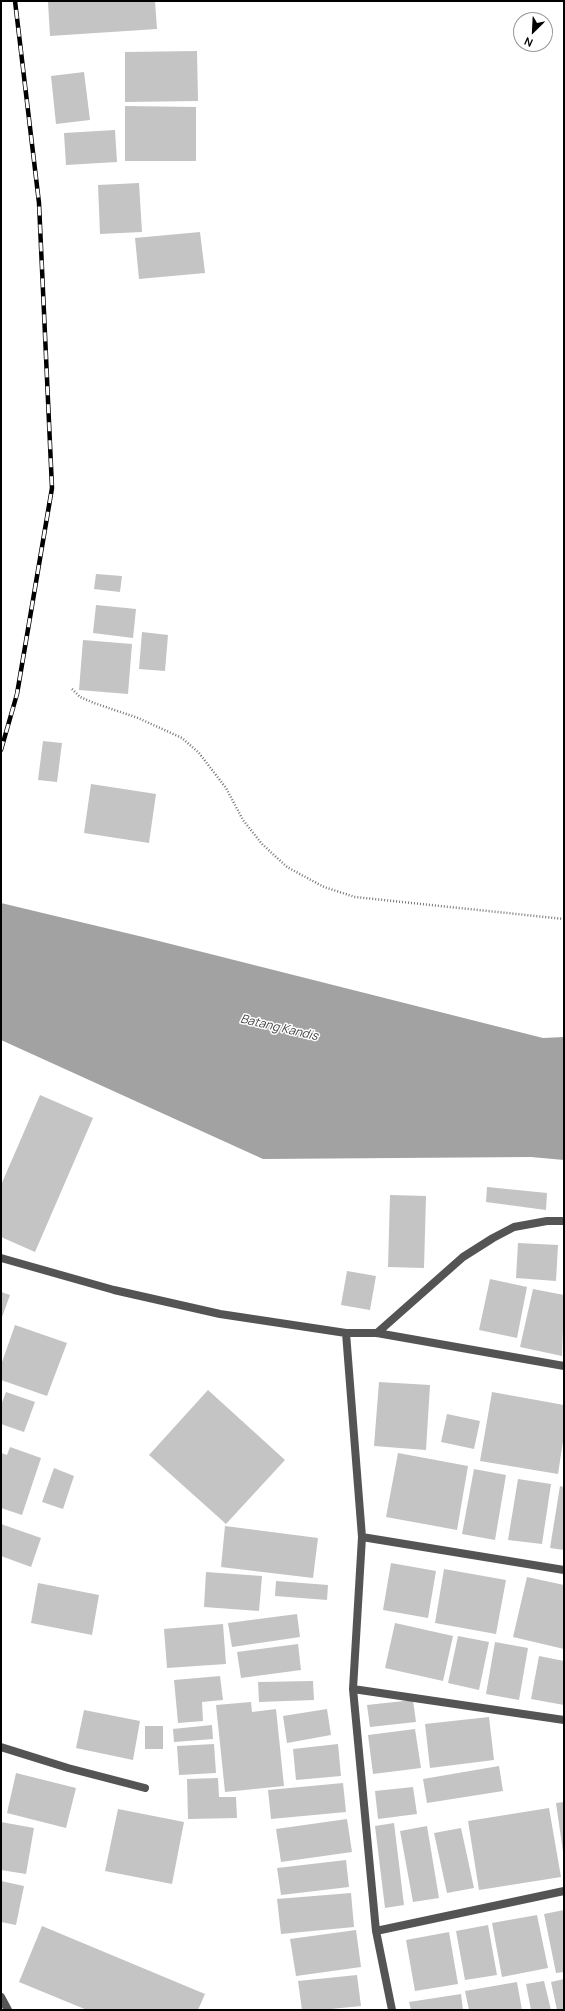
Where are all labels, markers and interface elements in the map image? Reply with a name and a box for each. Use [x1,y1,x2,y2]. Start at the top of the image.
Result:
north arrow [513,12,553,52]
text: N [522,34,535,51]
water label: Batang Kandis [239,1012,319,1044]

